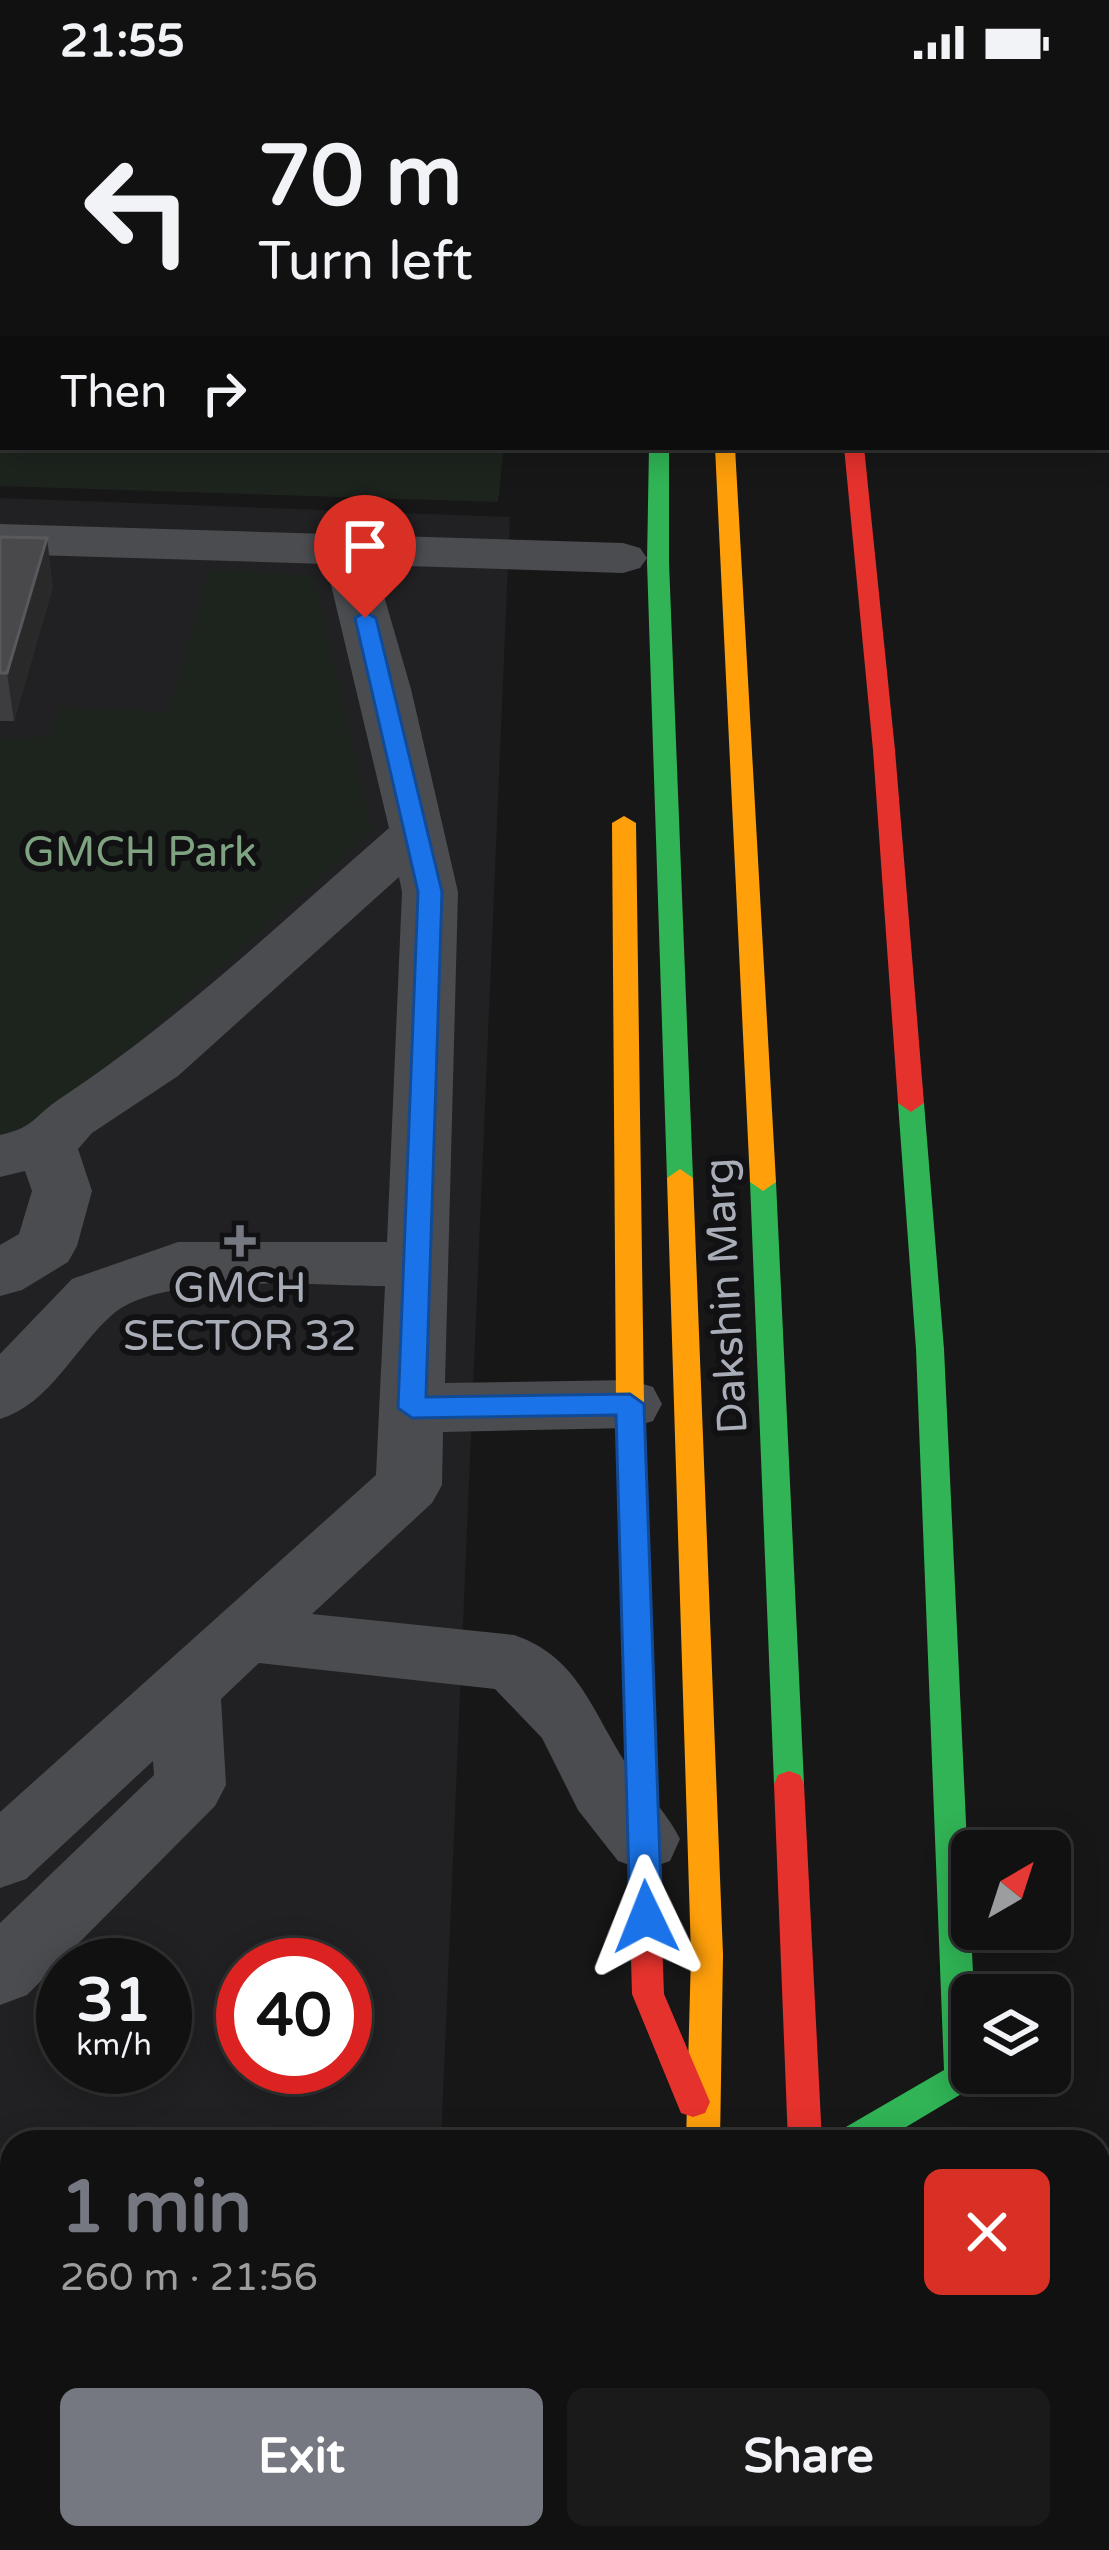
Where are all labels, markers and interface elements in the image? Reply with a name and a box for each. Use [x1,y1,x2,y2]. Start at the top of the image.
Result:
text: 21:55 [60,15,185,69]
text: 70 m [258,127,462,228]
icon: left [60,132,216,288]
text: Turn left [258,229,473,294]
icon: right [191,360,257,426]
text: Then [60,366,167,420]
pin [314,495,416,618]
icon: arrive [332,513,398,579]
park label: GMCH Park [23,827,257,878]
street label: Dakshin Marg [693,1157,759,1435]
marker: GMCH SECTOR 32 [224,1225,256,1257]
place label: GMCH SECTOR 32 [123,1263,357,1362]
north arrow [951,1830,1071,1950]
map controls [951,1830,1071,2094]
position arrow [583,1854,709,1980]
speed limit sign: 40 [216,1938,372,2094]
text: 31 [76,1965,152,2037]
button: layers [951,1974,1071,2094]
text: km/h [76,2027,152,2064]
text: 1 min [60,2165,252,2252]
button: close [924,2169,1050,2295]
text: 260 m · 21:56 [60,2254,318,2301]
button: Exit [60,2388,543,2526]
button: Share [567,2388,1050,2526]

